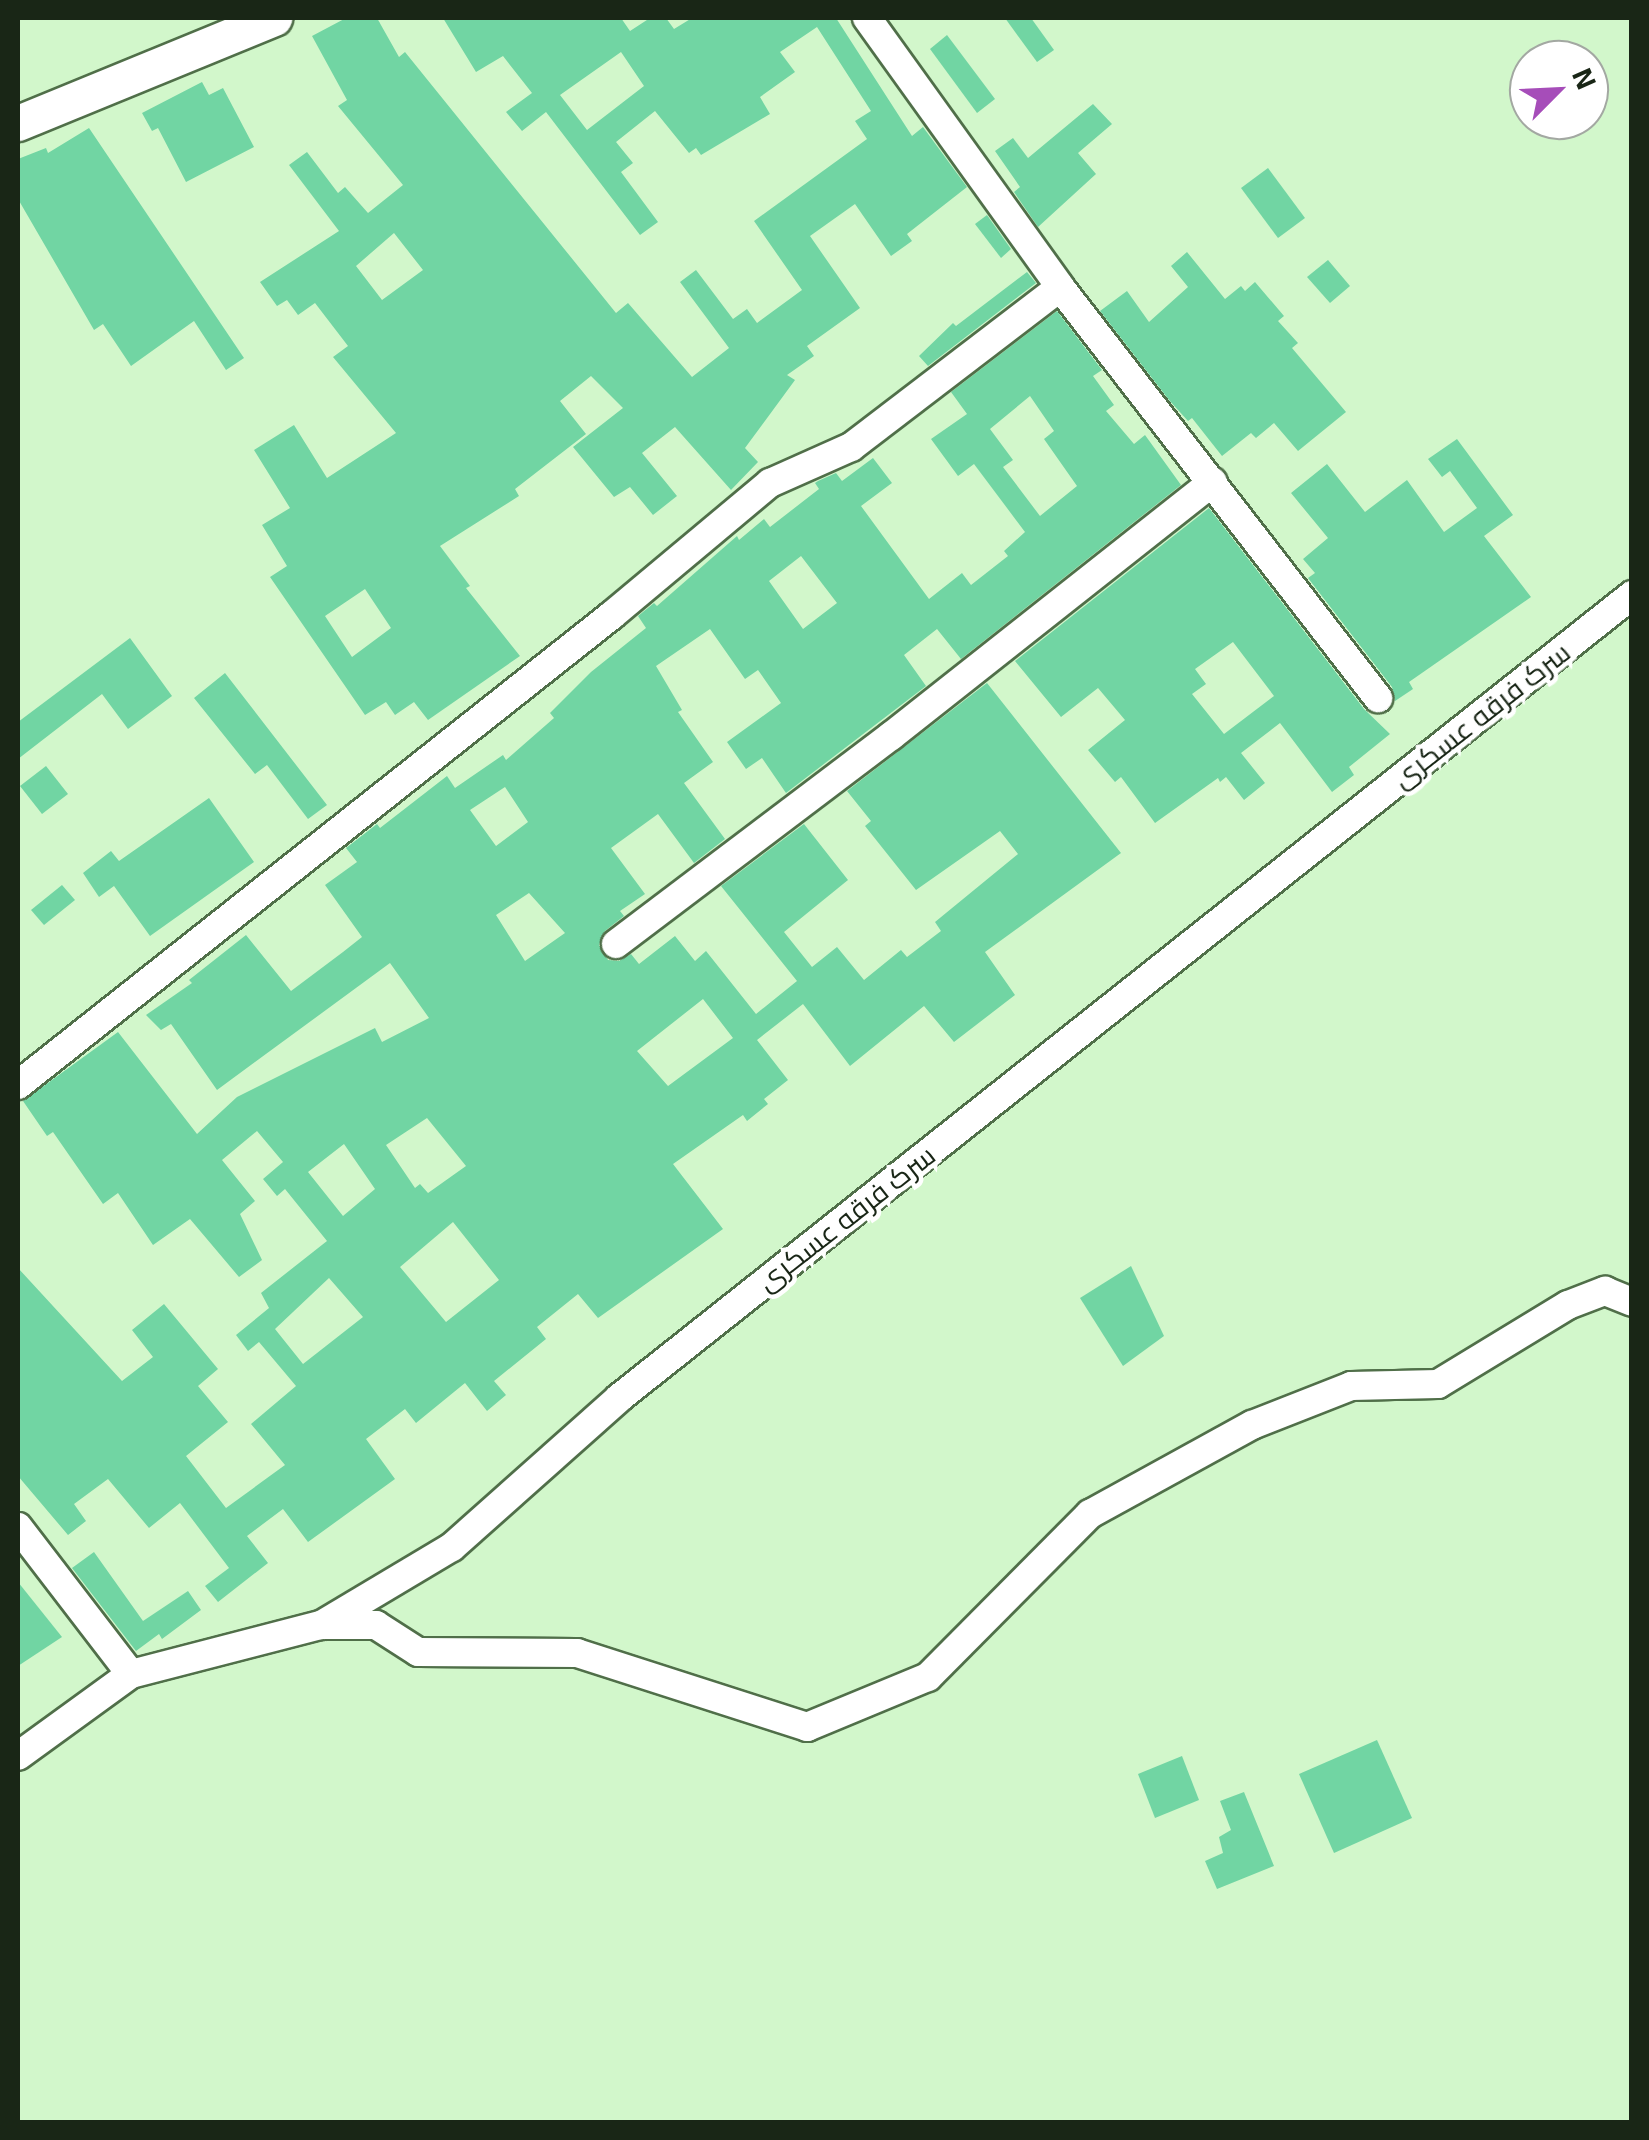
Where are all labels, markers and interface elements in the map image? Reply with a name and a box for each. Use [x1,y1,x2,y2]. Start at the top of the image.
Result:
north arrow [1509,40,1609,140]
text: N [1557,59,1612,98]
street label: سرک فرقه عسکری [1385,635,1577,795]
street label: سرک فرقه عسکری [750,1138,942,1298]

